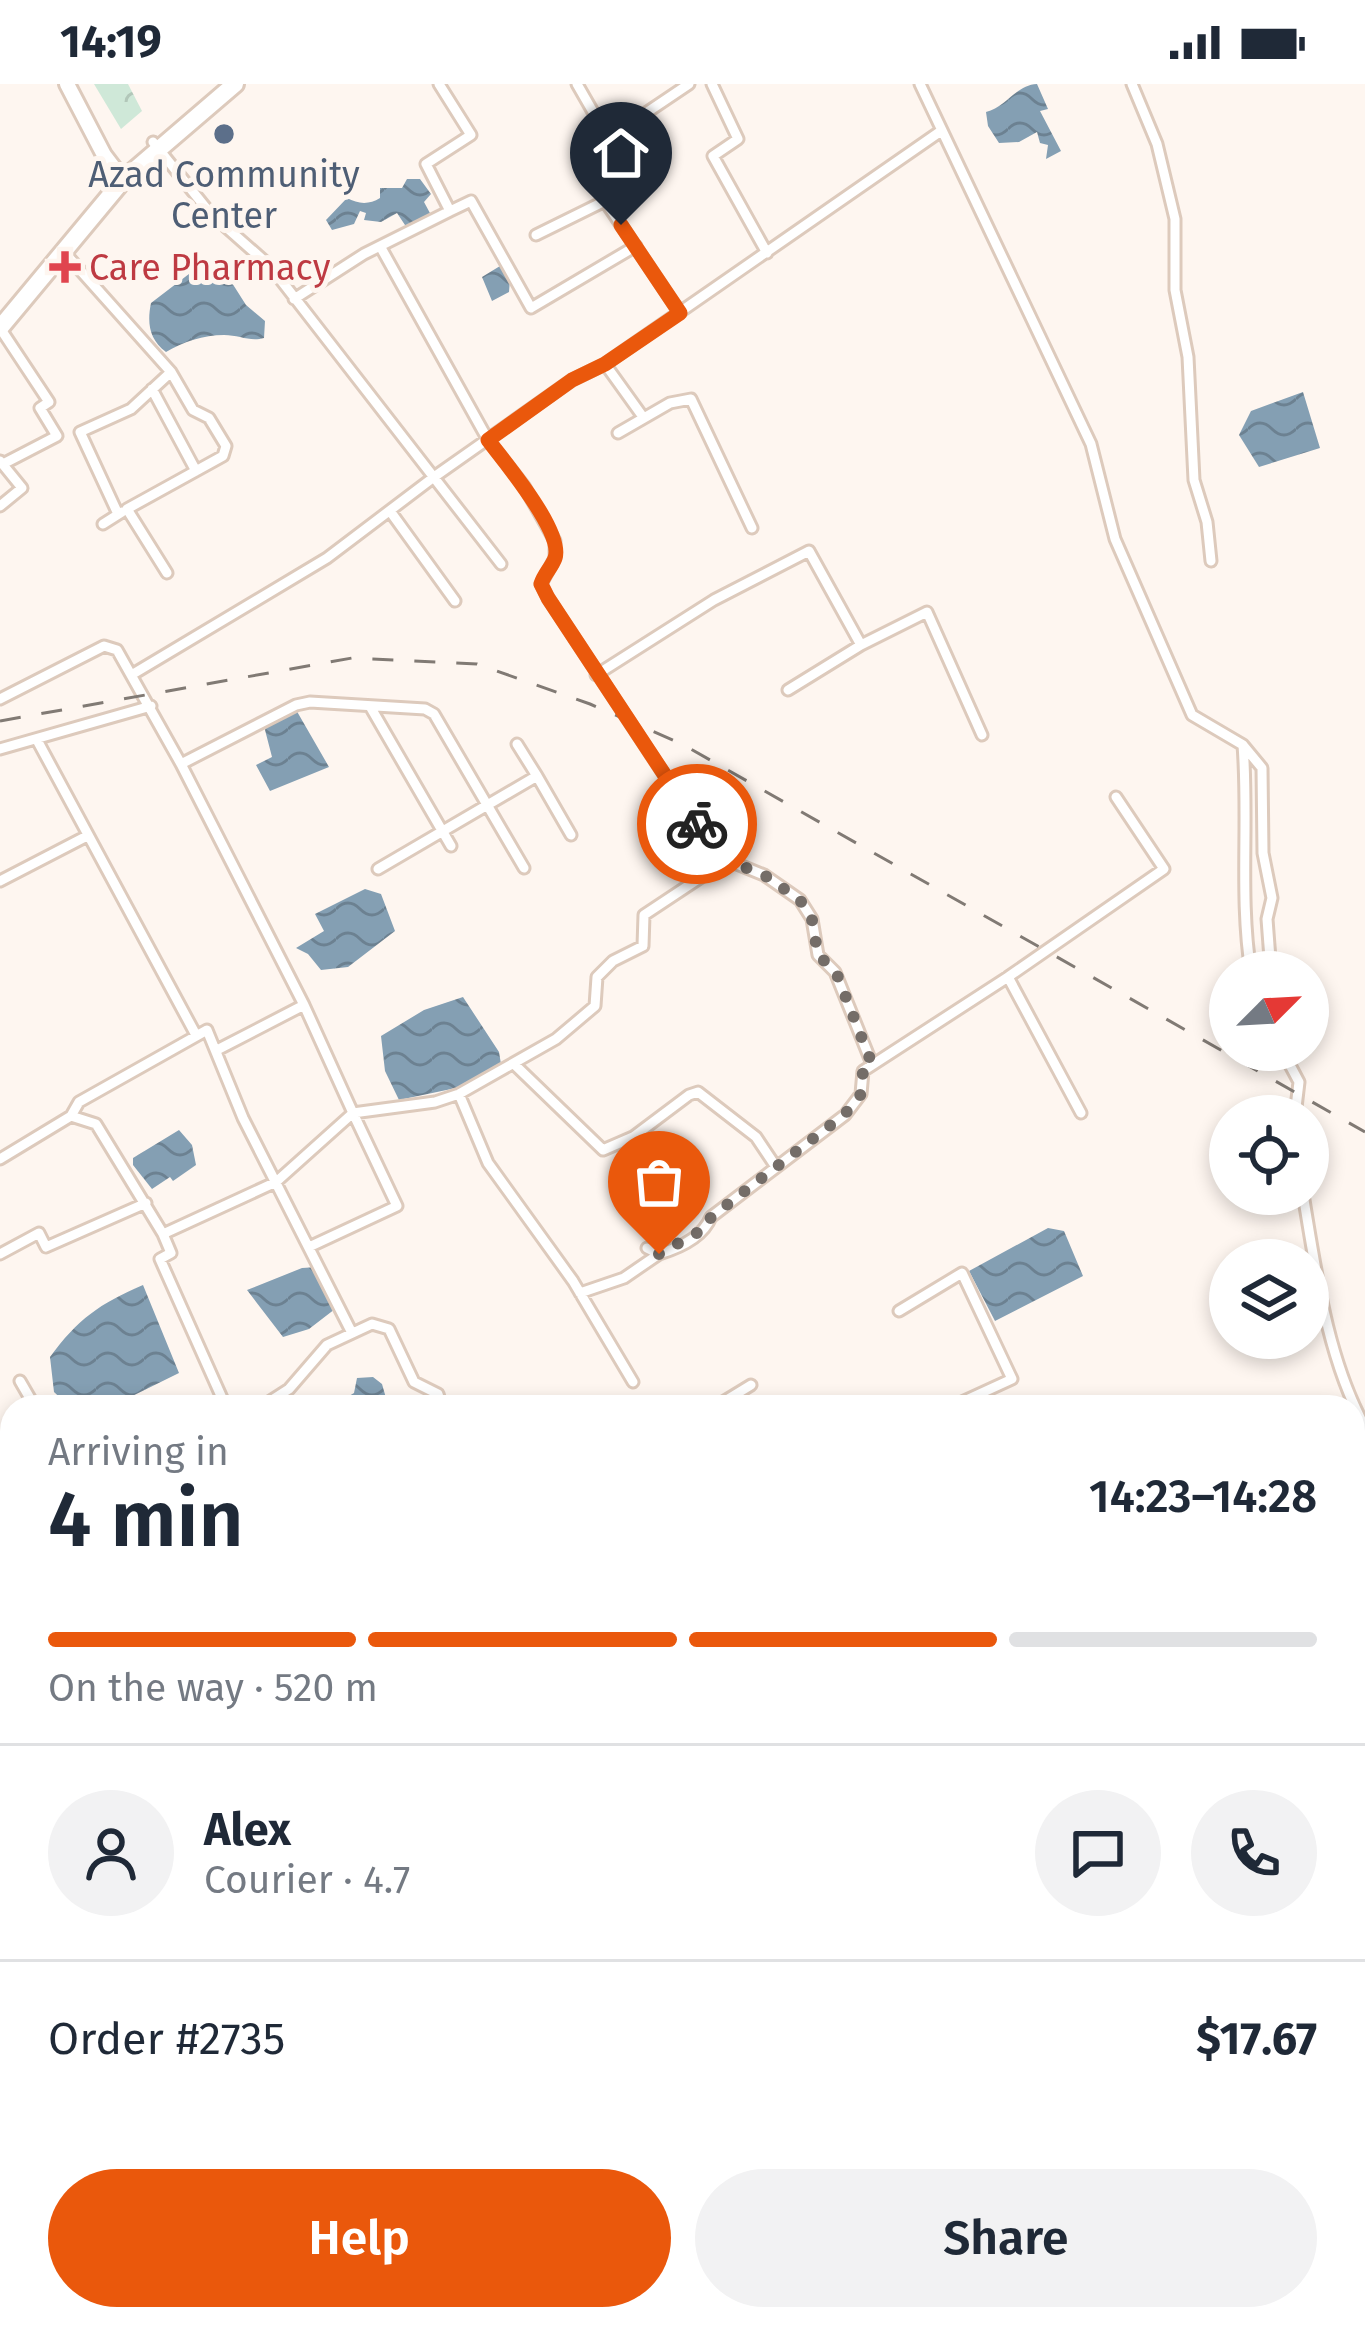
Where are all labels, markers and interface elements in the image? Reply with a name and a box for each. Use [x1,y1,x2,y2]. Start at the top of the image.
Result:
text: 14:19 [60,15,162,69]
pin [570,102,672,225]
icon: home [588,120,654,186]
marker: Azad Community Center [211,121,237,147]
place label: Azad Community Center [88,153,360,238]
place label: Care Pharmacy [89,246,331,290]
marker: Care Pharmacy [52,254,78,280]
courier [637,764,757,884]
icon: bike [664,791,730,857]
north arrow [1209,951,1329,1071]
map controls [1209,951,1329,1359]
button: locate [1209,1095,1329,1215]
pin [608,1131,710,1254]
icon: bag [626,1149,692,1215]
button: layers [1209,1239,1329,1359]
text: Arriving in [48,1429,229,1475]
text: 14:23–14:28 [1089,1470,1317,1524]
text: 4 min [48,1473,244,1567]
text: On the way · 520 m [48,1665,378,1711]
button: person [48,1790,174,1916]
button: chat [1035,1790,1161,1916]
button: phone [1191,1790,1317,1916]
text: Alex [204,1803,291,1857]
text: Courier · 4.7 [204,1857,410,1903]
text: Order #2735 [48,2012,285,2066]
text: $17.67 [1196,2012,1317,2066]
button: Help [48,2169,671,2307]
button: Share [695,2169,1317,2307]

